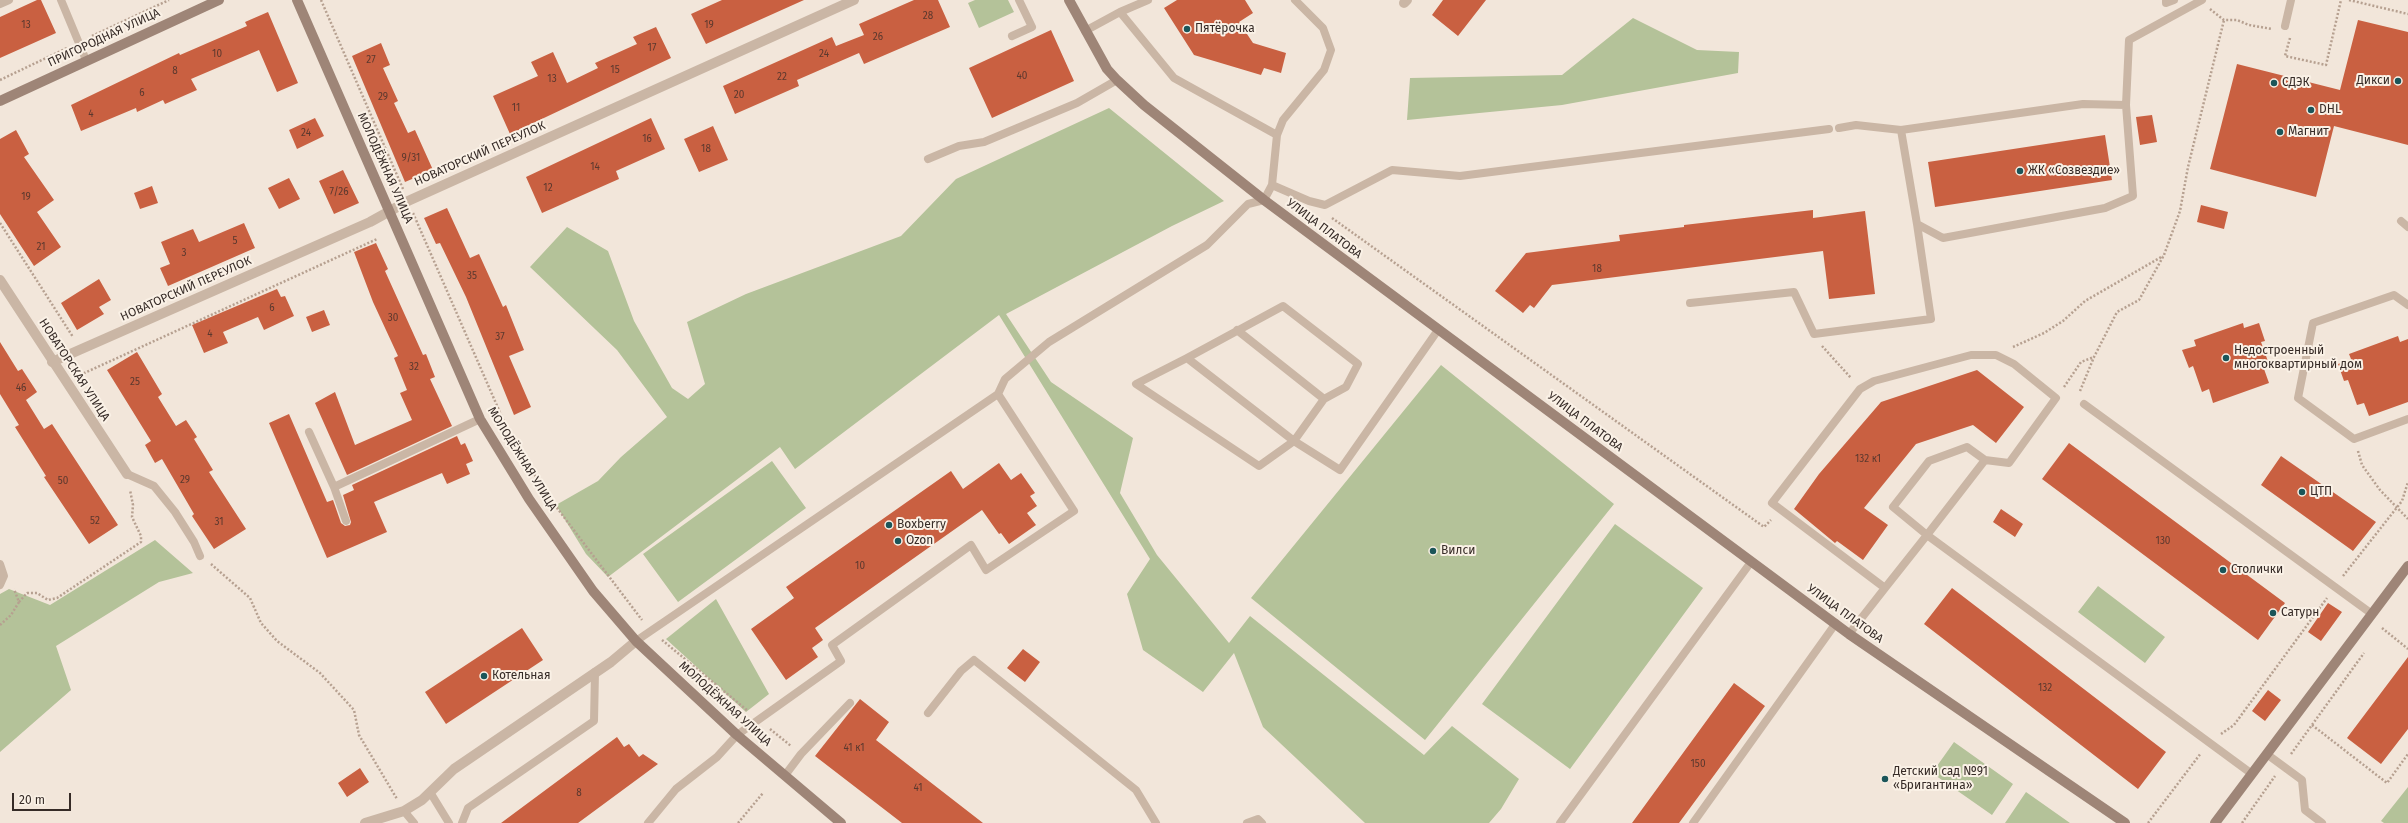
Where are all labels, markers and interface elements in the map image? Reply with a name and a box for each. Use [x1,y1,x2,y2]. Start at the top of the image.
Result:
street label: ПРИГОРОДНАЯ УЛИЦА [46,6,162,70]
house number: 28 [923,10,933,22]
house number: 13 [21,19,31,31]
house number: 19 [704,19,714,31]
place label: Пятёрочка [1195,22,1255,36]
marker: Пятёрочка [1182,24,1192,34]
house number: 26 [873,31,883,43]
house number: 17 [648,42,656,54]
house number: 10 [212,48,222,60]
house number: 24 [819,48,829,60]
house number: 27 [366,54,376,66]
house number: 15 [610,64,620,76]
house number: 8 [172,65,178,77]
house number: 40 [1017,70,1027,82]
house number: 22 [777,71,787,83]
house number: 13 [547,73,557,85]
place label: Дикси [2356,74,2390,88]
place label: СДЭК [2282,76,2310,90]
marker: Дикси [2393,76,2403,86]
marker: СДЭК [2269,78,2279,88]
house number: 6 [139,87,145,99]
house number: 20 [734,89,744,101]
house number: 29 [378,91,388,103]
house number: 11 [512,102,520,114]
place label: DHL [2319,103,2341,117]
marker: DHL [2306,105,2316,115]
house number: 4 [88,108,94,120]
street label: МОЛОДЁЖНАЯ УЛИЦА [354,110,416,226]
street label: НОВАТОРСКИЙ ПЕРЕУЛОК [412,119,548,189]
place label: Магнит [2288,125,2329,139]
house number: 24 [301,127,311,139]
marker: Магнит [2275,127,2285,137]
house number: 16 [642,133,652,145]
house number: 18 [701,143,711,155]
house number: 9/31 [402,152,420,164]
house number: 14 [590,161,600,173]
place label: ЖК «Созвездие» [2028,164,2120,178]
marker: ЖК «Созвездие» [2015,166,2025,176]
house number: 12 [543,182,553,194]
house number: 7/26 [329,186,349,198]
house number: 19 [21,191,31,203]
street label: УЛИЦА ПЛАТОВА [1283,196,1365,262]
house number: 5 [232,235,238,247]
house number: 21 [36,241,46,253]
house number: 3 [182,247,186,259]
street label: НОВАТОРСКИЙ ПЕРЕУЛОК [118,254,254,324]
house number: 18 [1592,263,1602,275]
house number: 35 [467,270,477,282]
house number: 6 [269,302,275,314]
house number: 30 [388,312,398,324]
street label: НОВАТОРСКАЯ УЛИЦА [35,316,113,424]
house number: 4 [207,328,213,340]
house number: 37 [495,331,505,343]
place label: Недостроенный многоквартирный дом [2234,344,2362,372]
marker: Недостроенный многоквартирный дом [2221,353,2231,363]
house number: 32 [409,361,419,373]
house number: 25 [130,376,140,388]
house number: 46 [16,382,26,394]
street label: УЛИЦА ПЛАТОВА [1544,389,1626,455]
street label: МОЛОДЁЖНАЯ УЛИЦА [484,404,560,514]
house number: 132 к1 [1855,453,1881,465]
house number: 29 [180,474,190,486]
house number: 50 [58,475,68,487]
place label: ЦТП [2310,485,2332,499]
marker: ЦТП [2297,487,2307,497]
house number: 52 [90,515,100,527]
house number: 31 [214,516,224,528]
place label: Boxberry [897,518,946,532]
marker: Boxberry [884,520,894,530]
place label: Ozon [906,534,933,548]
house number: 130 [2156,535,2170,547]
marker: Ozon [893,536,903,546]
place label: Вилси [1441,544,1475,558]
marker: Вилси [1428,546,1438,556]
house number: 10 [855,560,865,572]
place label: Столички [2231,563,2283,577]
marker: Столички [2218,565,2228,575]
street label: УЛИЦА ПЛАТОВА [1804,581,1886,647]
place label: Сатурн [2281,606,2319,620]
marker: Сатурн [2268,608,2278,618]
street label: МОЛОДЁЖНАЯ УЛИЦА [676,659,774,749]
place label: Котельная [492,669,550,683]
marker: Котельная [479,671,489,681]
house number: 132 [2038,682,2052,694]
house number: 41 к1 [843,742,865,754]
house number: 150 [1691,758,1705,770]
place label: Детский сад №91 «Бригантина» [1893,765,1988,793]
marker: Детский сад №91 «Бригантина» [1880,774,1890,784]
house number: 41 [913,782,923,794]
scale bar [14,785,73,811]
house number: 8 [576,787,582,799]
text: 20 m [19,793,45,807]

